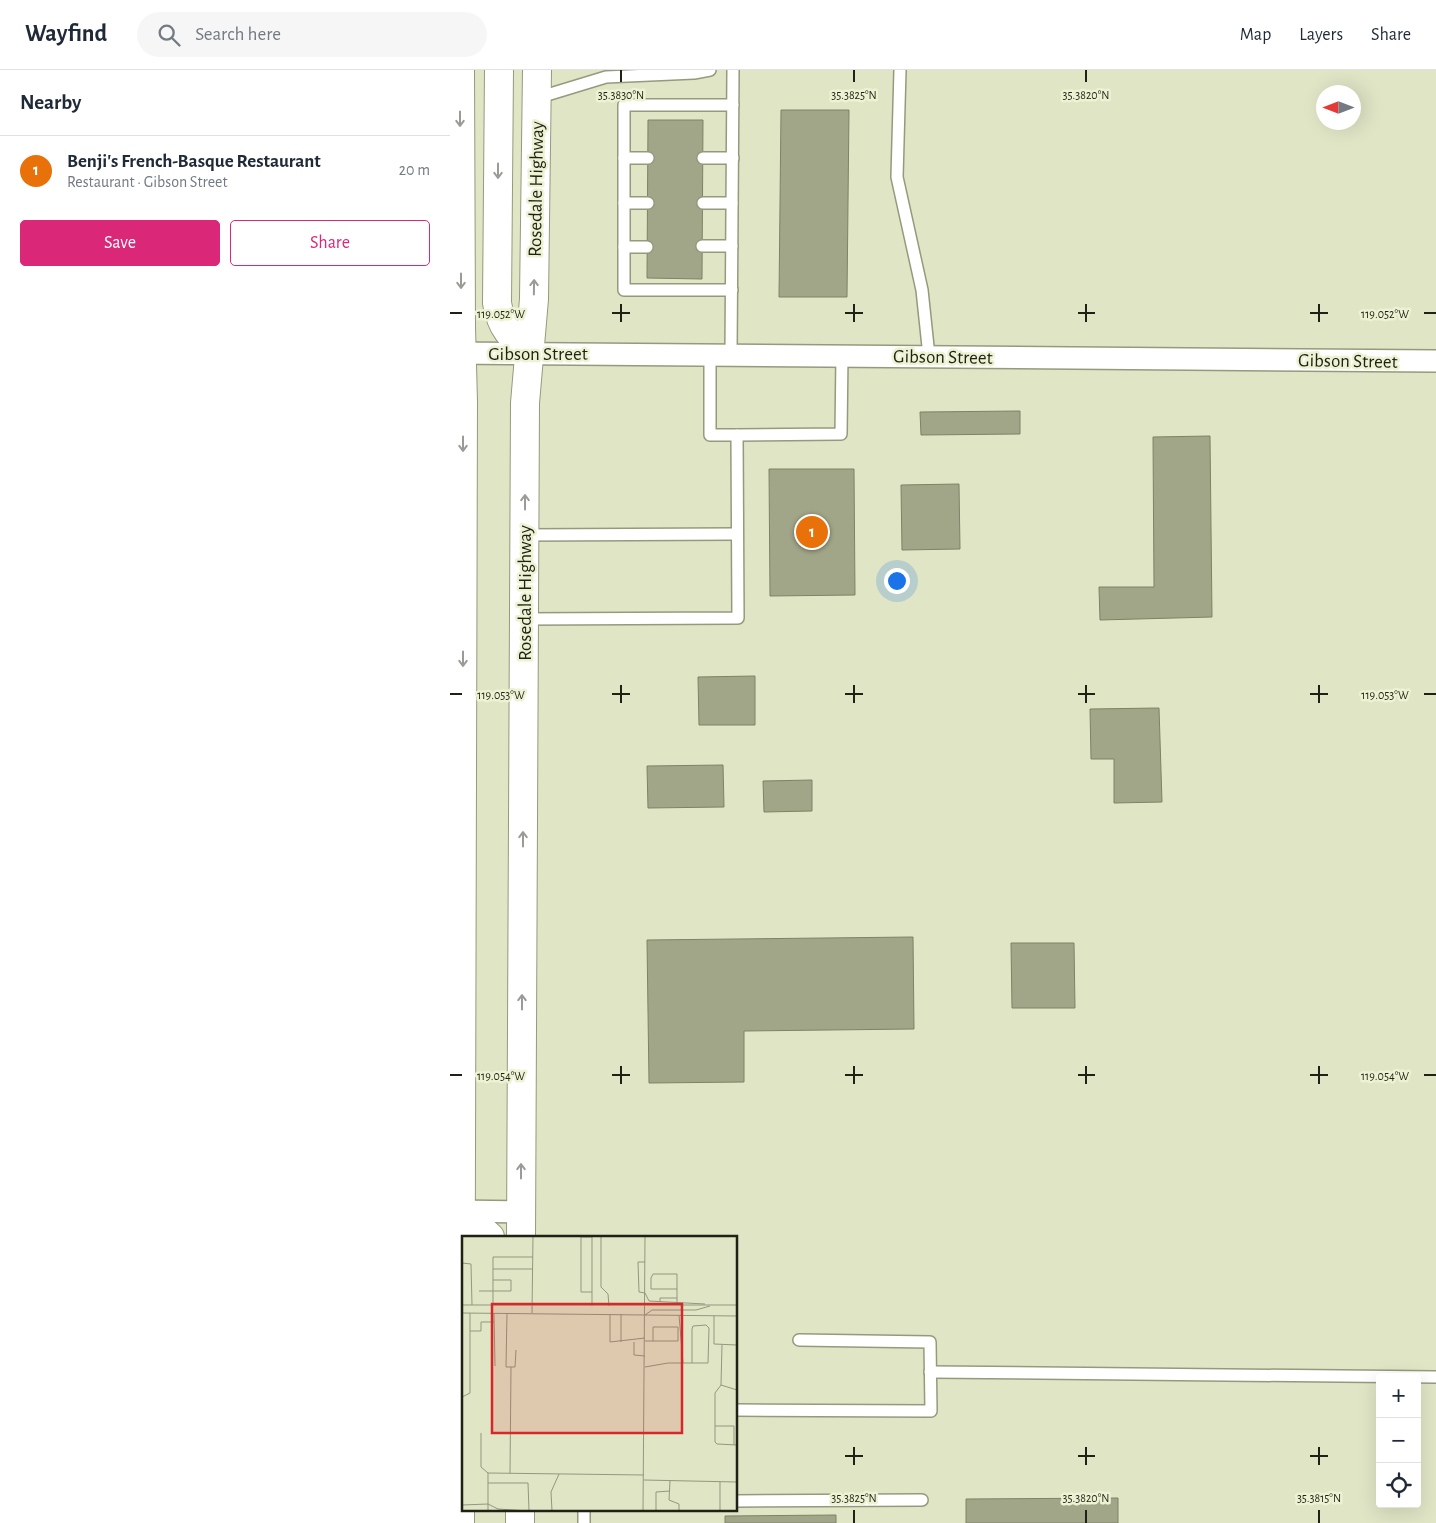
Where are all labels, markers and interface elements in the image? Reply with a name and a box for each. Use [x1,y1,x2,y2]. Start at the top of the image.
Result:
search box [137,12,487,57]
icon: search [155,21,183,49]
text: Wayfind [25,22,107,46]
text: Search here [195,25,281,44]
text: Map [1240,26,1271,44]
text: Layers [1299,26,1343,44]
text: Share [1371,26,1411,44]
north arrow [1316,85,1361,130]
text: 35.3830°N [598,89,644,101]
text: 35.3825°N [831,89,877,101]
text: 35.3820°N [1063,89,1109,101]
text: Nearby [20,92,81,113]
one-way arrow [455,110,465,126]
street label: Rosedale Highway [526,121,547,257]
text: Benji's French-Basque Restaurant [67,152,321,171]
text: 1 [33,162,39,178]
text: 20 m [399,162,430,178]
one-way arrow [493,162,503,179]
text: Restaurant · Gibson Street [67,174,228,190]
button: Save [20,220,220,266]
button: Share [230,220,430,266]
one-way arrow [456,272,466,289]
one-way arrow [529,279,539,295]
text: 119.052°W [477,308,525,320]
text: 119.052°W [1361,308,1409,320]
street label: Gibson Street [488,345,588,364]
street label: Gibson Street [893,347,993,368]
street label: Gibson Street [1298,351,1398,372]
one-way arrow [458,435,468,451]
one-way arrow [520,494,530,510]
pin: 1 [796,513,828,551]
street label: Rosedale Highway [516,525,535,661]
your location [884,568,910,594]
one-way arrow [458,650,468,666]
text: 119.053°W [477,689,525,701]
text: 119.053°W [1361,689,1409,701]
one-way arrow [518,831,528,848]
one-way arrow [517,994,527,1010]
text: 119.054°W [477,1070,525,1082]
text: 119.054°W [1361,1070,1409,1082]
one-way arrow [516,1163,526,1179]
inset map [462,1236,738,1510]
map controls [1376,1373,1421,1508]
button: + [1376,1373,1421,1418]
button: − [1376,1418,1421,1463]
button: locate [1376,1463,1421,1508]
text: 35.3825°N [831,1492,877,1504]
text: 35.3820°N [1063,1492,1109,1504]
text: 35.3815°N [1297,1492,1341,1504]

